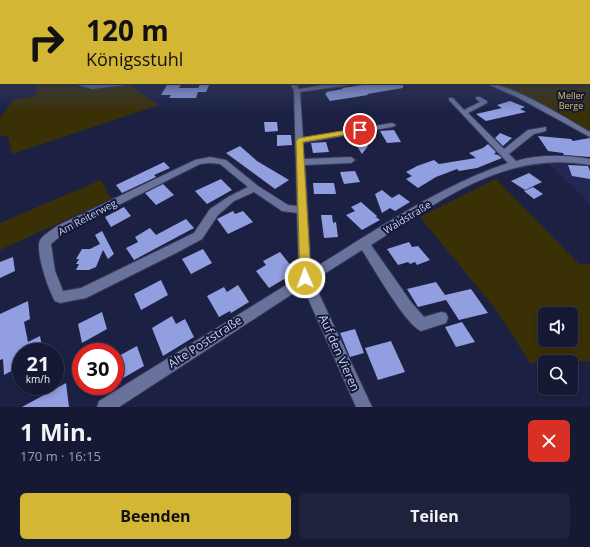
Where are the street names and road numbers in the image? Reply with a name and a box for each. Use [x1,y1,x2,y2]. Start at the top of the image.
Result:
street label: Am Reiterweg [55,195,119,238]
street label: Waldstraße [381,197,434,237]
street label: Alte Poststraße [164,311,245,372]
street label: Auf den Vieren [315,312,364,394]

